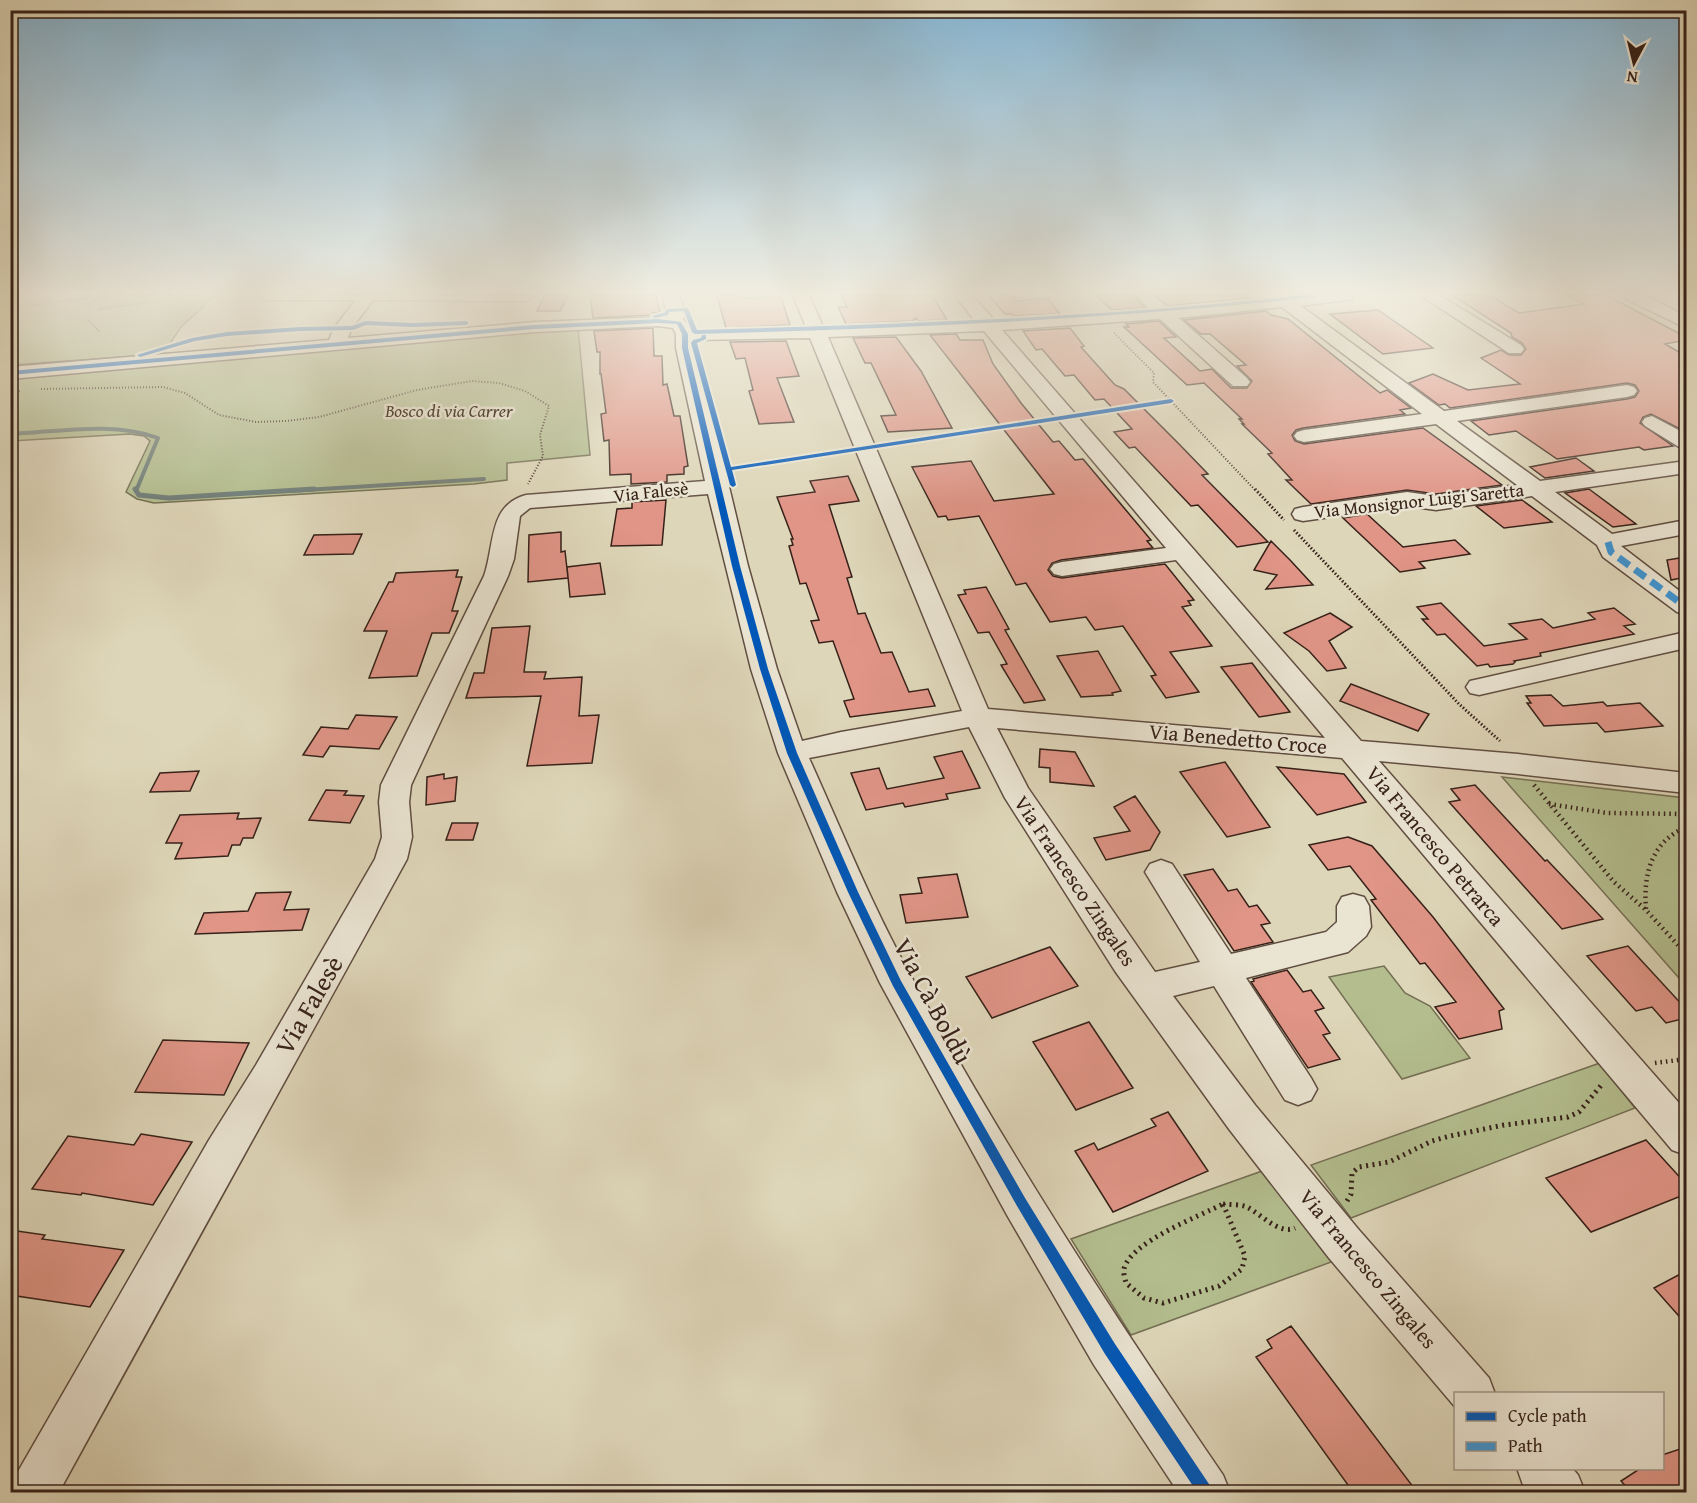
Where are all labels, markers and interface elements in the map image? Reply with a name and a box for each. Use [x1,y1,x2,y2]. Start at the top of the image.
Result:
north arrow [1604,33,1664,93]
text: N [1625,65,1639,90]
park label: Bosco di via Carrer [384,397,514,424]
street label: Via Falesè [612,474,690,509]
street label: Via Monsignor Luigi Saretta [1313,476,1526,525]
street label: Via Benedetto Croce [1148,715,1328,762]
street label: Via Francesco Petrarca [1359,759,1512,933]
street label: Via Francesco Zingales [1007,789,1144,972]
street label: Via Cà Boldù [884,931,983,1071]
street label: Via Falesè [265,948,353,1061]
street label: Via Francesco Zingales [1292,1182,1445,1355]
legend [1454,1392,1664,1470]
text: Cycle path [1508,1402,1587,1429]
text: Path [1508,1432,1543,1459]

